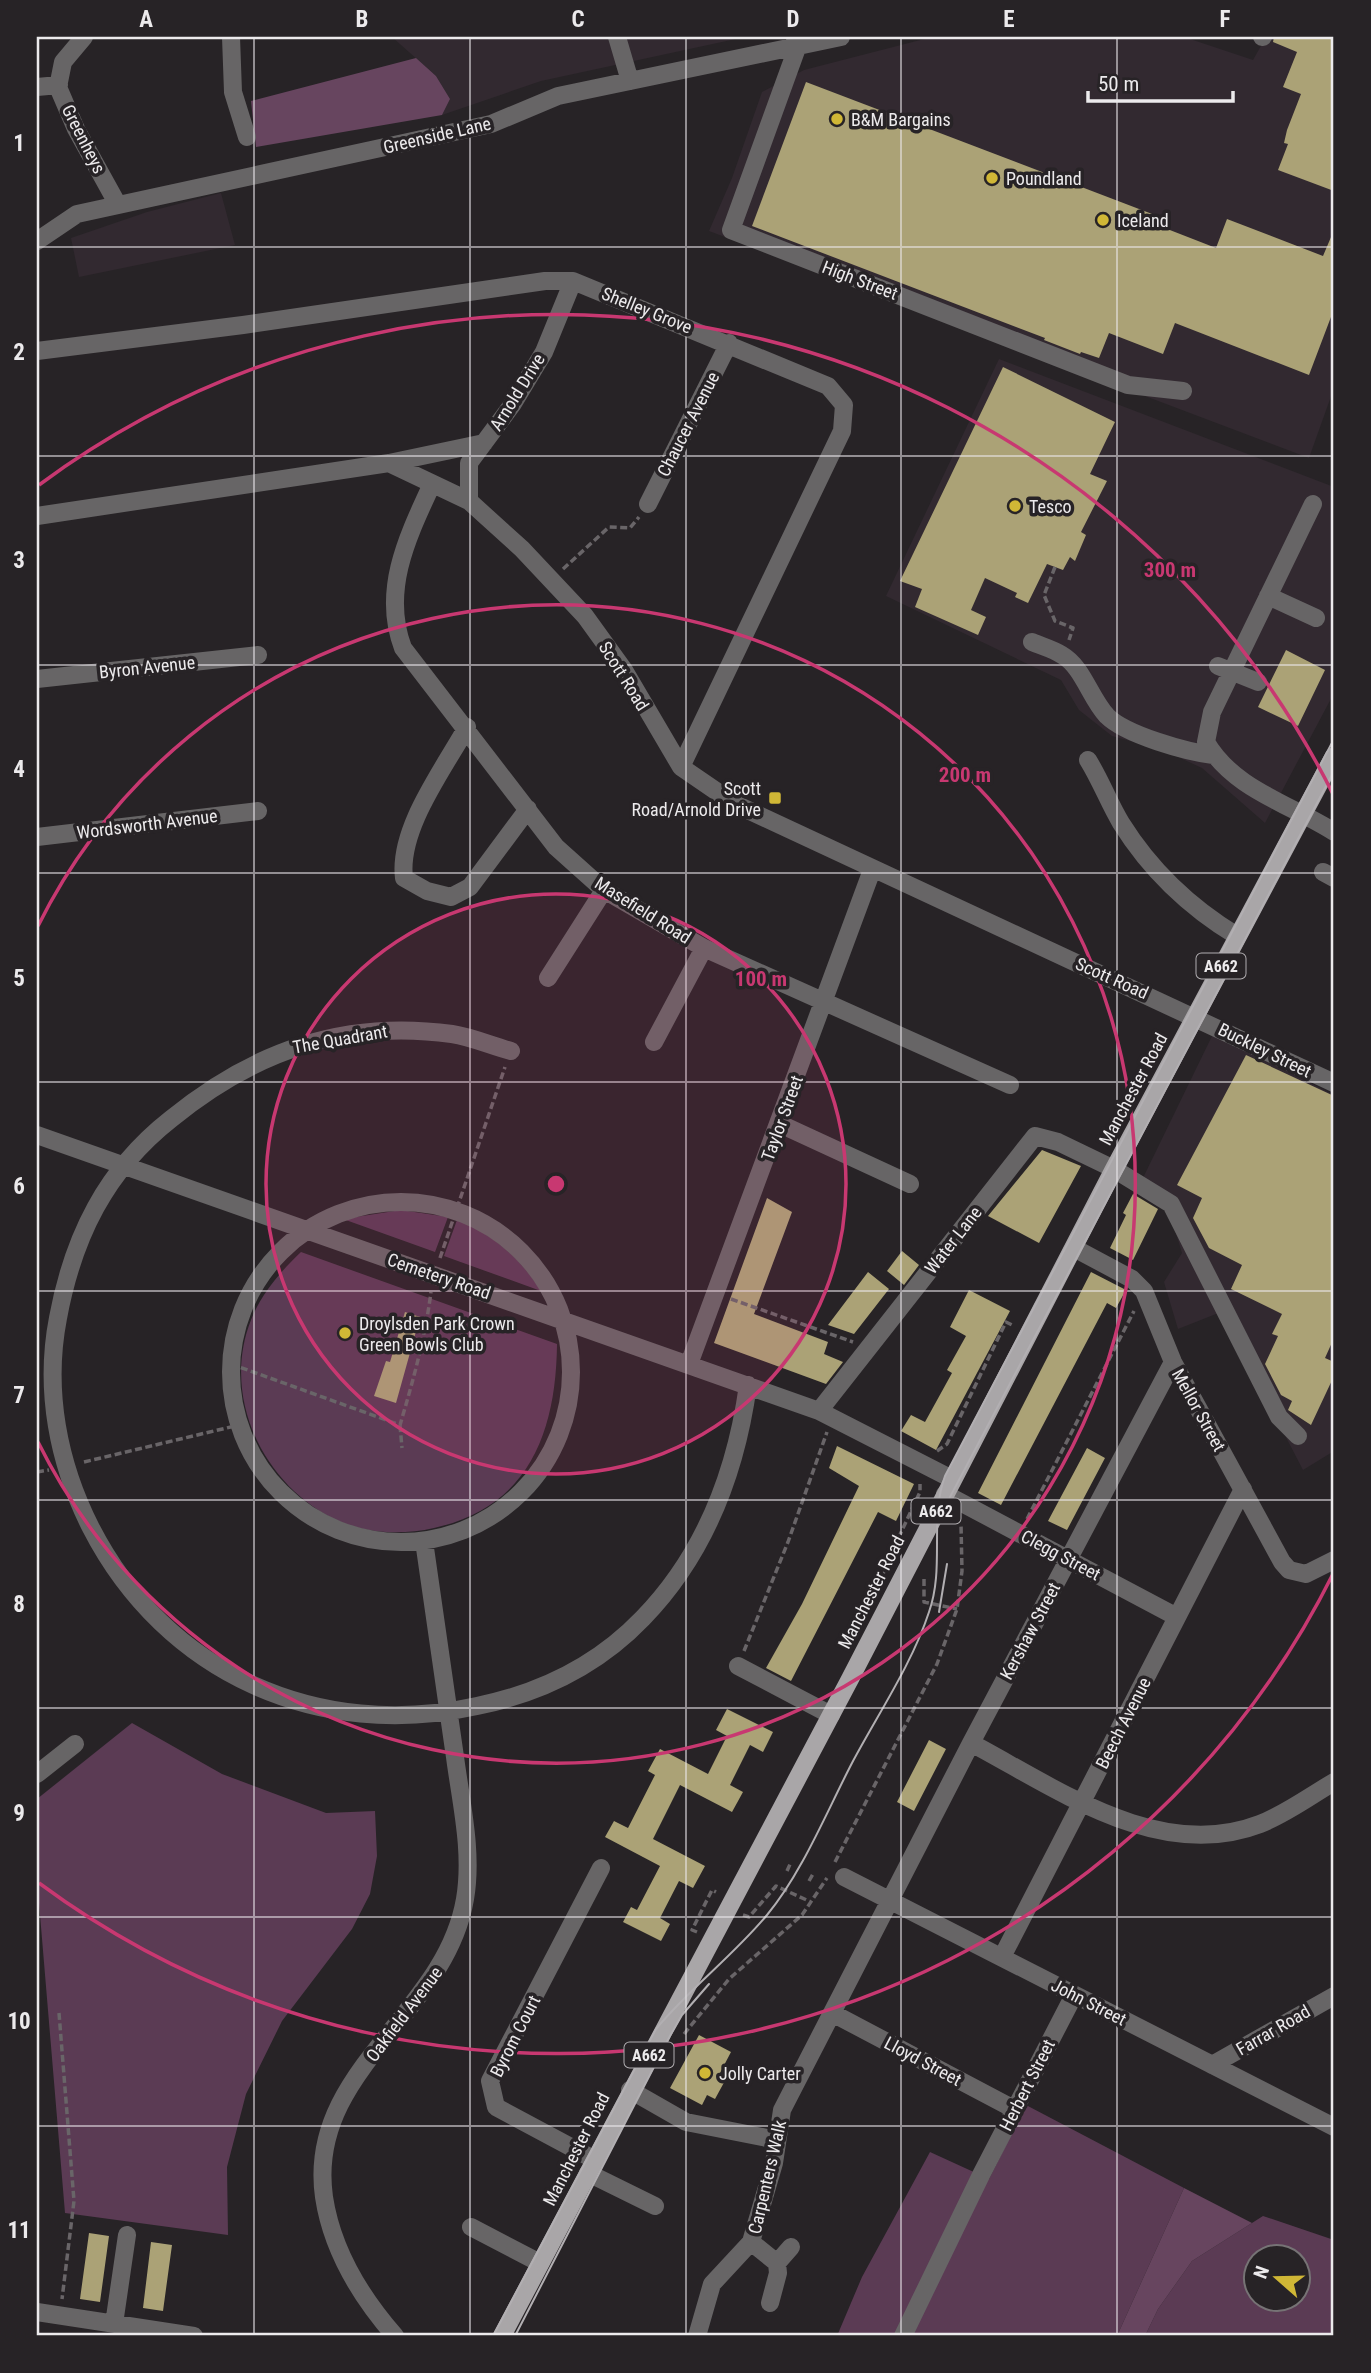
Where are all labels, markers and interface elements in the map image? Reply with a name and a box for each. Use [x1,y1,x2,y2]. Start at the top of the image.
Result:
text: A [139,6,153,33]
text: B [356,6,368,33]
text: C [571,6,585,33]
text: D [787,6,800,33]
text: E [1003,6,1015,33]
text: F [1220,6,1231,33]
scale bar [1088,60,1233,104]
text: 50 m [1098,72,1139,96]
street label: Greenheys [58,101,110,177]
place label: B&M Bargains [851,109,951,130]
marker: B&M Bargains [829,111,845,127]
street label: Greenside Lane [381,112,493,158]
text: 1 [13,130,25,157]
place label: Poundland [1006,168,1082,189]
marker: Poundland [984,170,1000,186]
place label: Iceland [1117,210,1169,231]
marker: Iceland [1095,212,1111,228]
street label: High Street [819,256,901,304]
street label: Shelley Grove [599,282,695,338]
text: 2 [13,339,25,366]
street label: Arnold Drive [485,350,549,434]
street label: Chaucer Avenue [653,368,723,480]
place label: Tesco [1029,496,1072,517]
marker: Tesco [1007,498,1023,514]
text: 3 [13,547,25,574]
text: 300 m [1144,558,1196,582]
street label: Scott Road [595,638,653,714]
street label: Byron Avenue [98,652,196,682]
text: 4 [13,756,25,783]
text: 200 m [939,763,991,787]
place label: Scott Road/Arnold Drive [631,778,761,820]
marker: Scott Road/Arnold Drive [767,790,783,806]
street label: Wordsworth Avenue [75,805,219,843]
street label: Masefield Road [591,872,695,948]
street label: Scott Road [1072,953,1152,1003]
road number: A662 [1196,954,1246,978]
text: 5 [13,965,25,992]
text: 100 m [735,967,787,991]
street label: Buckley Street [1215,1018,1315,1082]
street label: The Quadrant [291,1020,389,1058]
street label: Manchester Road [1095,1029,1171,1149]
street label: Taylor Street [757,1072,807,1164]
centre of rings [544,1172,568,1196]
text: 6 [13,1173,25,1200]
street label: Water Lane [920,1202,986,1278]
street label: Cemetery Road [385,1249,493,1303]
place label: Droylsden Park Crown Green Bowls Club [359,1313,515,1355]
marker: Droylsden Park Crown Green Bowls Club [337,1325,353,1341]
street label: Mellor Street [1168,1365,1230,1455]
text: 7 [13,1382,25,1409]
road number: A662 [912,1498,960,1524]
street label: Clegg Street [1018,1525,1104,1585]
street label: Manchester Road [833,1532,909,1652]
street label: Kershaw Street [996,1579,1064,1683]
text: 8 [13,1591,25,1618]
street label: Beech Avenue [1091,1674,1155,1772]
text: 9 [13,1800,25,1827]
street label: Oakfield Avenue [361,1962,447,2066]
street label: John Street [1048,1974,1130,2030]
street label: Byrom Court [486,1992,544,2080]
street label: Farrar Road [1232,2000,1314,2060]
text: 10 [7,2008,31,2035]
street label: Lloyd Street [881,2032,965,2090]
street label: Herbert Street [995,2036,1059,2134]
road number: A662 [624,2042,674,2068]
place label: Jolly Carter [719,2063,801,2084]
marker: Jolly Carter [697,2065,713,2081]
street label: Manchester Road [538,2089,614,2209]
street label: Carpenters Walk [744,2118,790,2236]
text: 11 [7,2217,31,2244]
north arrow [1242,2244,1312,2314]
text: N [1249,2263,1274,2282]

